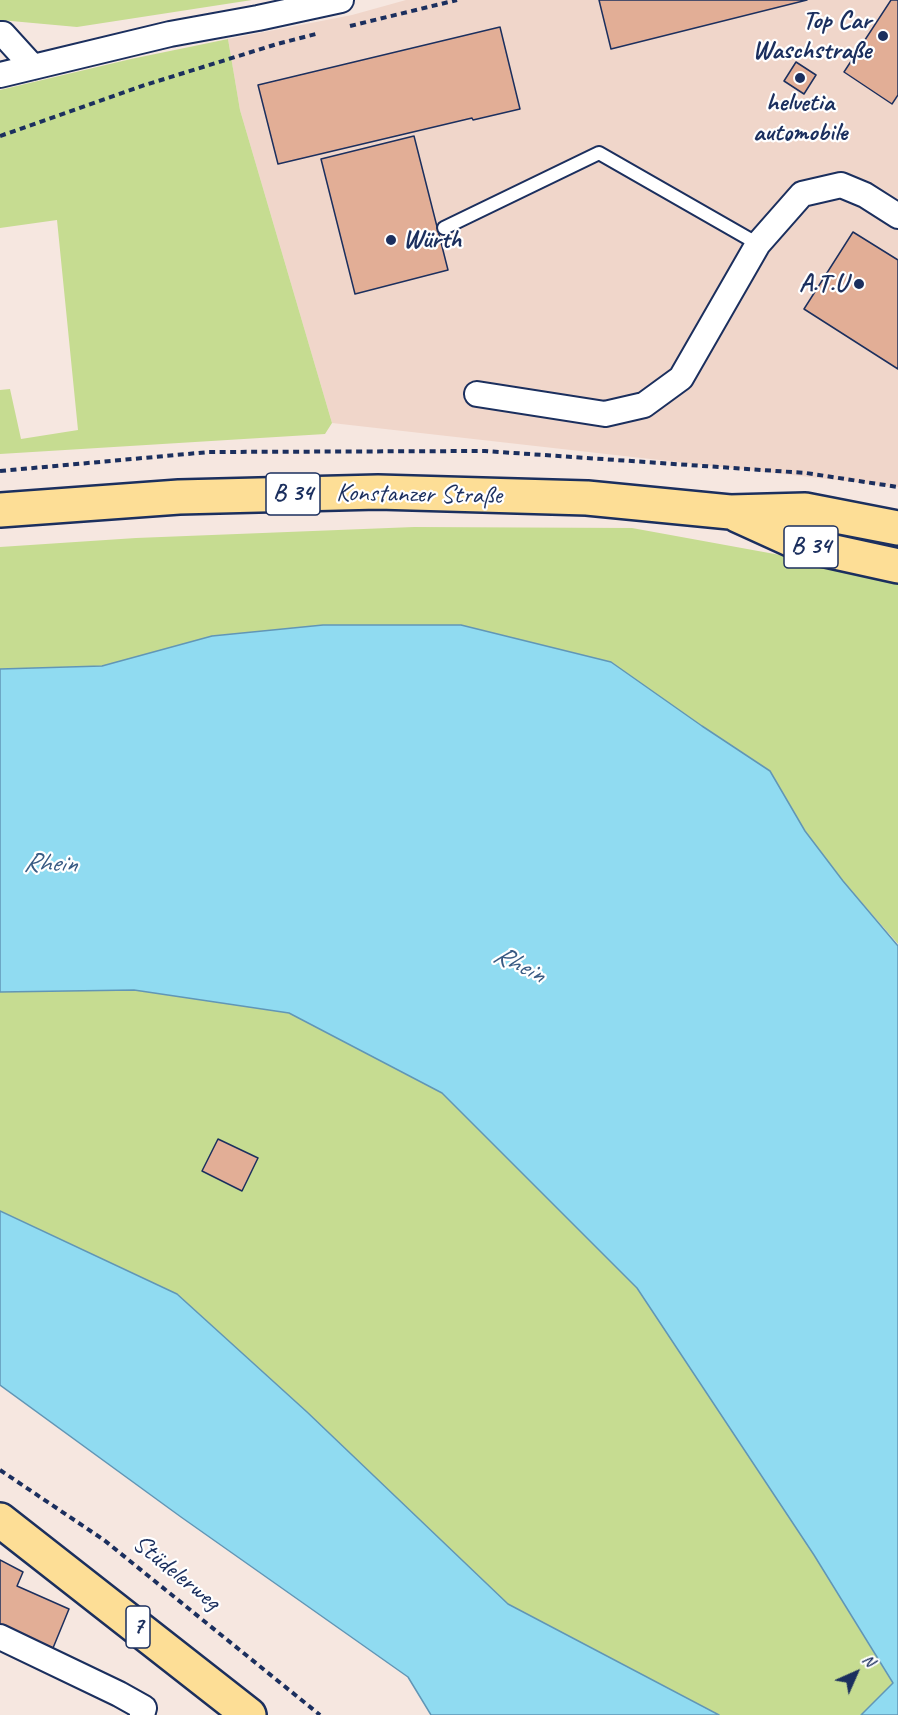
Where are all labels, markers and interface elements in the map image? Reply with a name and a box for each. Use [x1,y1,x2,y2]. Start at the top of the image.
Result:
place label: Top Car Waschstraße [752,5,871,66]
marker: Top Car Waschstraße [876,29,890,43]
marker: helvetia automobile [793,71,807,85]
place label: helvetia automobile [753,87,847,148]
place label: Würth [403,224,461,256]
marker: Würth [384,233,398,247]
place label: A.T.U [799,268,847,300]
marker: A.T.U [852,277,866,291]
road number: B 34 [266,473,320,515]
street label: Konstanzer Straße [336,478,502,512]
road number: B 34 [784,526,838,568]
water label: Rhein [23,847,77,881]
water label: Rhein [488,939,550,991]
street label: Stüdelerweg [126,1528,226,1618]
road number: 7 [126,1606,150,1648]
north arrow [826,1643,886,1703]
text: N [858,1650,879,1671]

